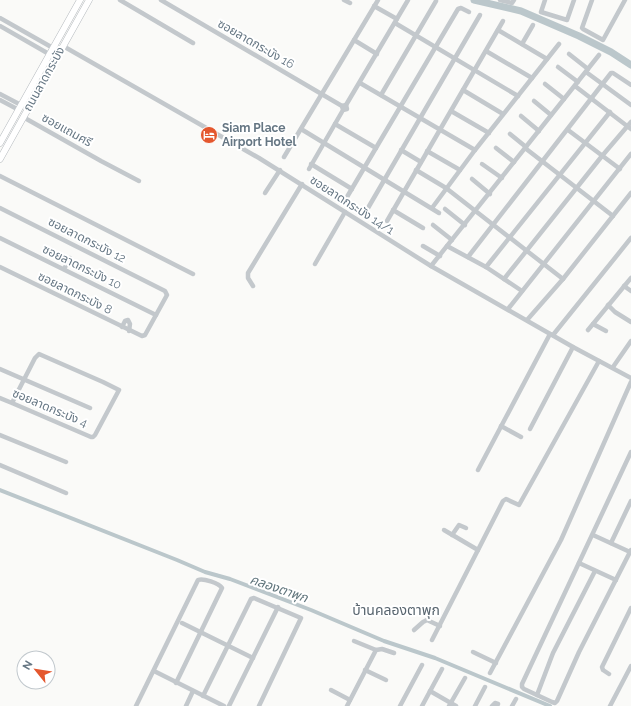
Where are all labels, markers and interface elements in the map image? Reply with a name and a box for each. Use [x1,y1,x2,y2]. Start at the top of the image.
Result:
street label: ซอยลาดกระบัง 16 [215,16,297,72]
street label: ถนนลาดกระบัง [20,44,68,114]
street label: ซอยแถมศรี [39,110,95,150]
place label: Siam Place Airport Hotel [222,121,297,149]
hotel icon: Siam Place Airport Hotel [199,125,219,145]
street label: ซอยลาดกระบัง 14/1 [307,173,397,237]
street label: ซอยลาดกระบัง 12 [46,214,128,266]
street label: ซอยลาดกระบัง 10 [40,242,124,292]
street label: ซอยลาดกระบัง 8 [36,269,114,317]
street label: ซอยลาดกระบัง 4 [10,386,90,430]
water label: คลองตาพุก [248,572,311,607]
district label: บ้านคลองตาพุก [352,602,440,619]
north arrow [16,650,56,690]
text: N [20,658,36,672]

